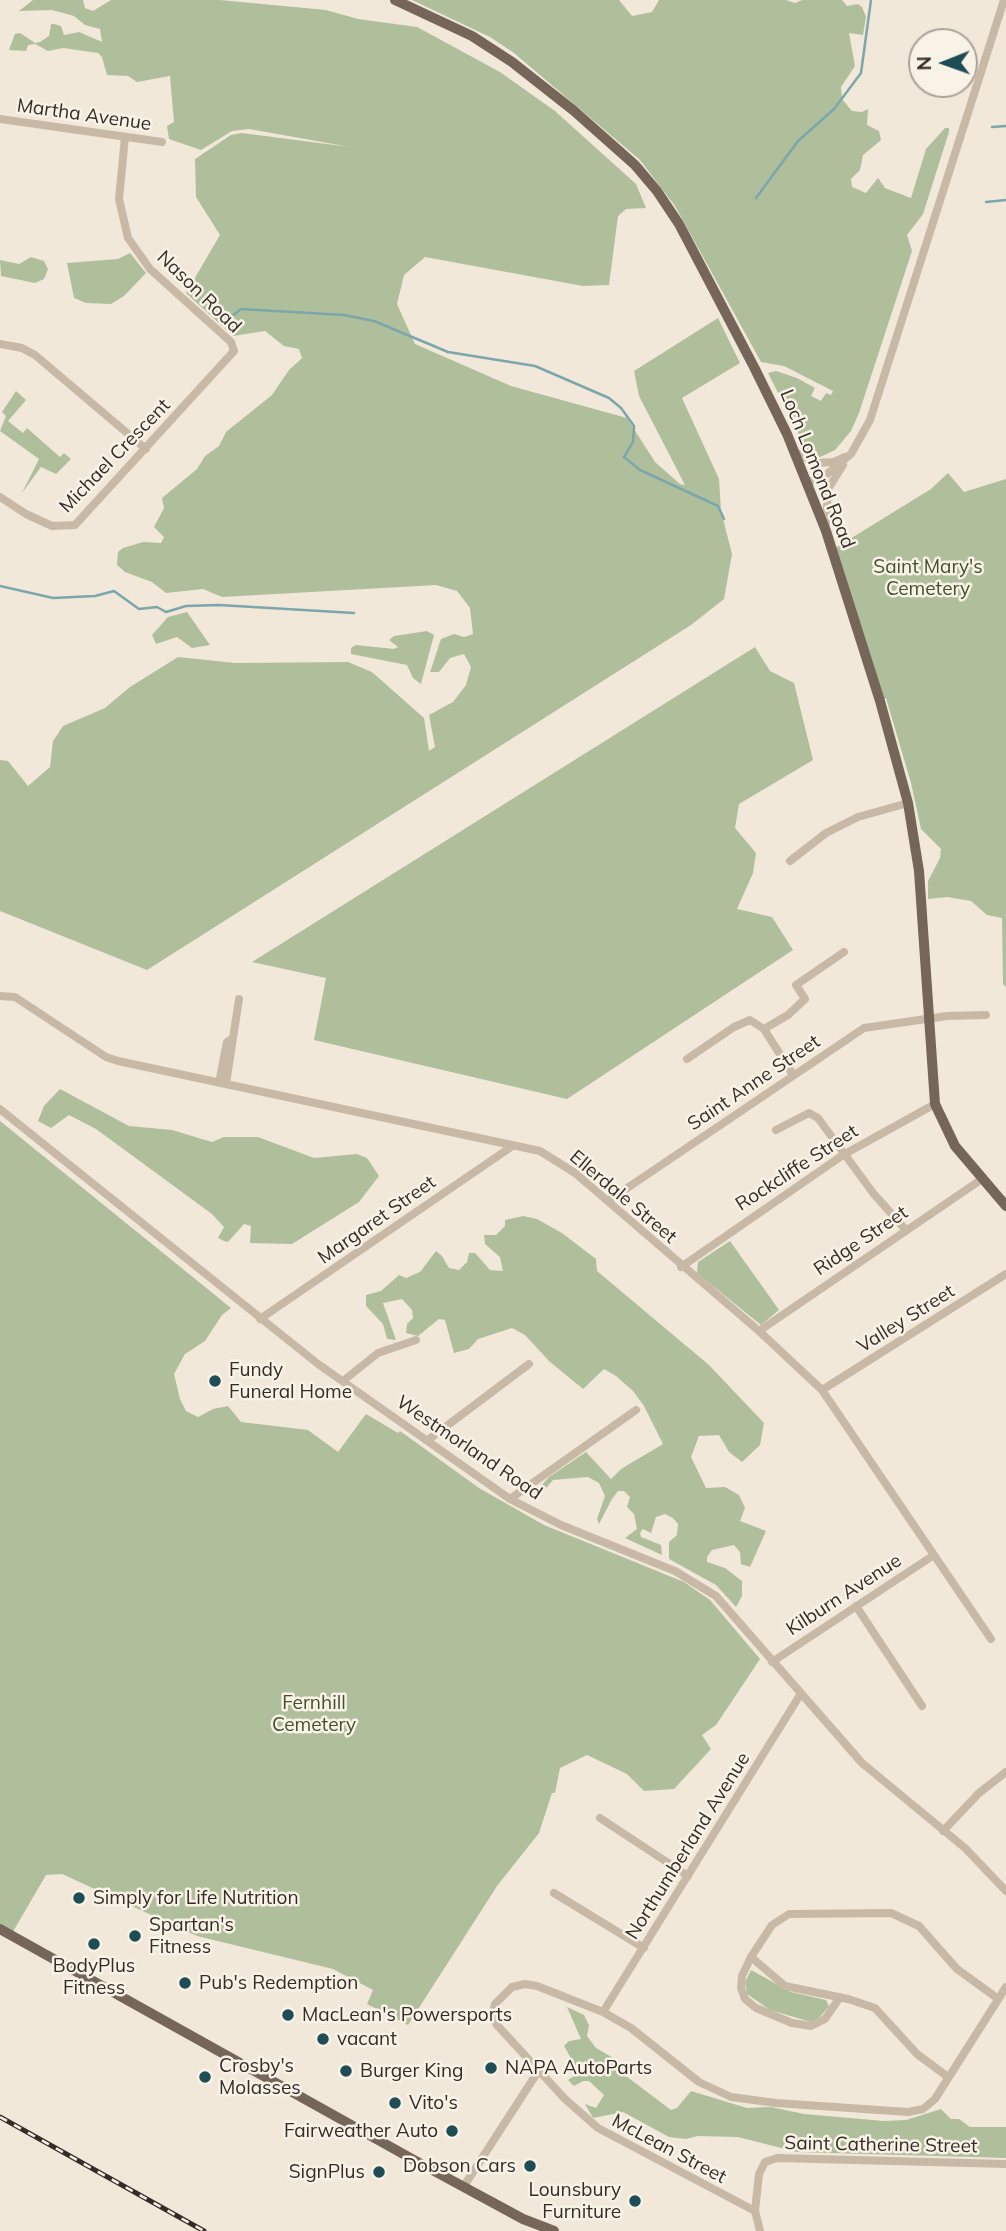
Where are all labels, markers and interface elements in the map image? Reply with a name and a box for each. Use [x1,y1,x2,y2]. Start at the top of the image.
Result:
north arrow [908,28,978,98]
text: N [912,56,936,71]
street label: Martha Avenue [15,94,153,136]
street label: Nason Road [152,246,246,338]
street label: Loch Lomond Road [775,386,859,552]
street label: Michael Crescent [55,394,175,518]
park label: Saint Mary's Cemetery [873,556,983,600]
street label: Saint Anne Street [684,1030,824,1136]
street label: Rockcliffe Street [732,1120,862,1216]
street label: Ellerdale Street [565,1146,681,1248]
street label: Margaret Street [314,1171,440,1269]
street label: Ridge Street [810,1201,912,1281]
street label: Valley Street [853,1280,959,1358]
place label: Fundy Funeral Home [229,1359,352,1403]
marker: Fundy Funeral Home [207,1373,223,1389]
street label: Westmorland Road [392,1391,546,1505]
street label: Kilburn Avenue [782,1549,906,1641]
park label: Fernhill Cemetery [272,1692,356,1736]
street label: Northumberland Avenue [621,1748,755,1944]
place label: Simply for Life Nutrition [93,1887,299,1909]
marker: Simply for Life Nutrition [71,1890,87,1906]
place label: Spartan's Fitness [149,1914,234,1958]
marker: Spartan's Fitness [127,1928,143,1944]
marker: BodyPlus Fitness [86,1936,102,1952]
place label: BodyPlus Fitness [53,1955,135,1999]
place label: Pub's Redemption [199,1972,358,1994]
marker: Pub's Redemption [177,1975,193,1991]
place label: MacLean's Powersports [302,2004,512,2026]
marker: MacLean's Powersports [280,2007,296,2023]
place label: vacant [337,2028,397,2050]
marker: vacant [315,2031,331,2047]
place label: Crosby's Molasses [219,2055,301,2099]
place label: NAPA AutoParts [505,2057,652,2079]
place label: Burger King [360,2060,463,2082]
marker: NAPA AutoParts [483,2060,499,2076]
marker: Burger King [338,2063,354,2079]
marker: Crosby's Molasses [197,2069,213,2085]
place label: Vito's [409,2092,458,2114]
marker: Vito's [387,2095,403,2111]
street label: McLean Street [608,2109,730,2189]
place label: Fairweather Auto [284,2120,438,2142]
marker: Fairweather Auto [444,2123,460,2139]
street label: Saint Catherine Street [784,2132,978,2158]
place label: Dobson Cars [403,2155,516,2177]
marker: Dobson Cars [522,2158,538,2174]
place label: SignPlus [289,2161,365,2183]
marker: SignPlus [371,2164,387,2180]
place label: Lounsbury Furniture [528,2179,621,2223]
marker: Lounsbury Furniture [627,2193,643,2209]

